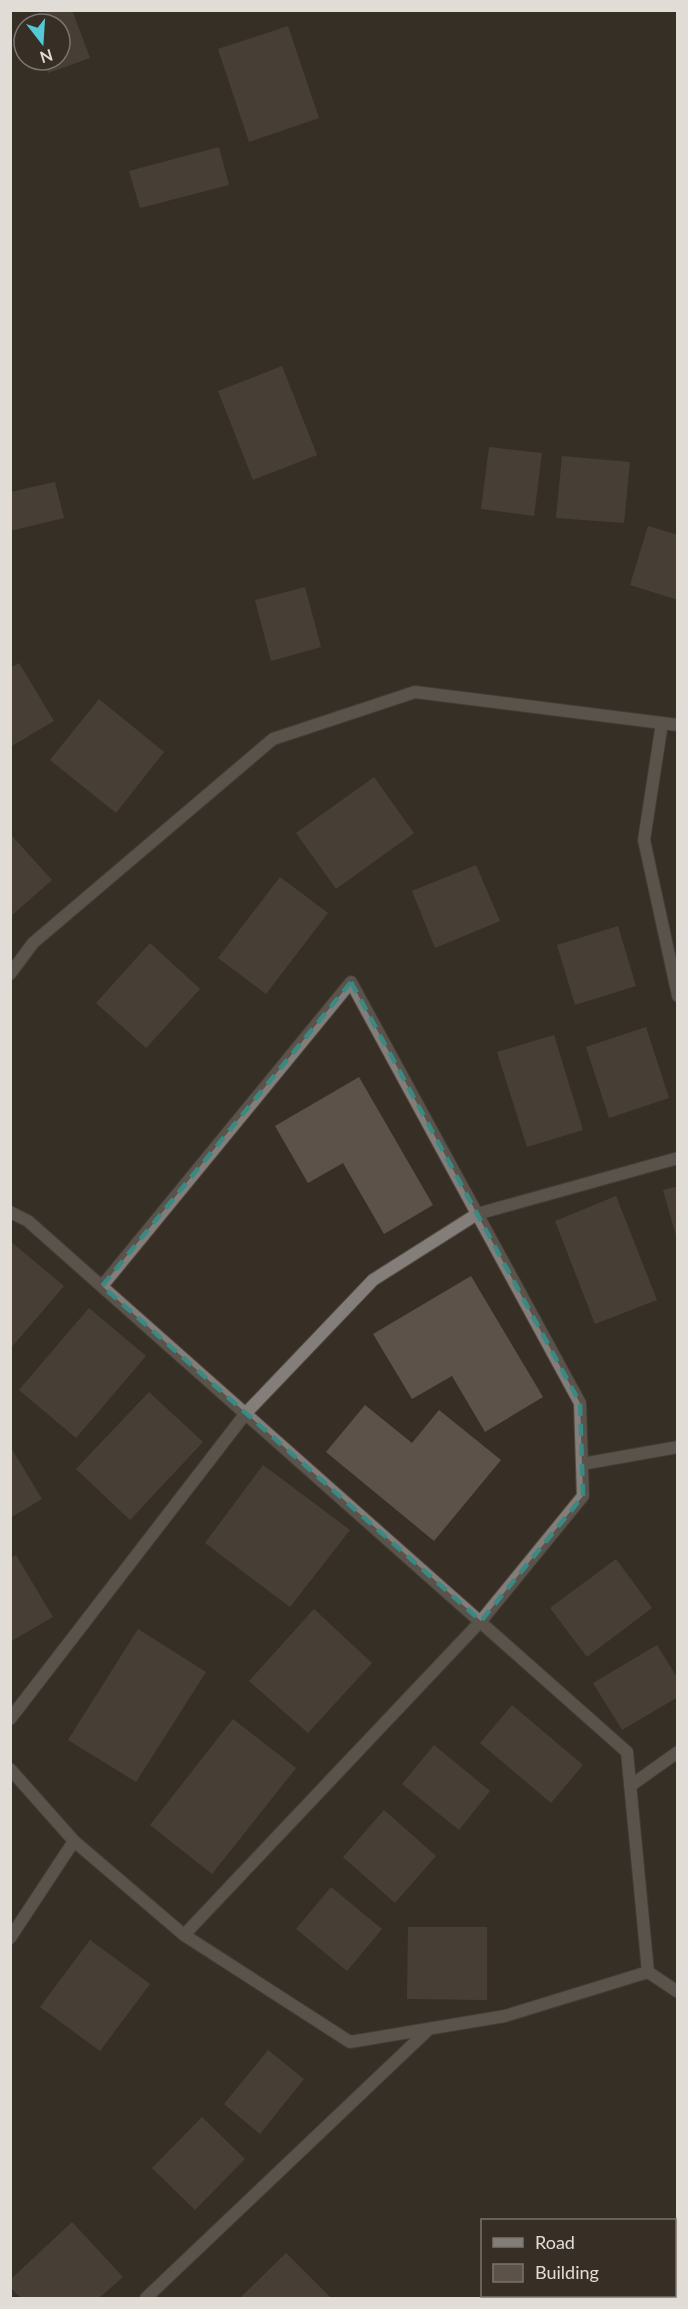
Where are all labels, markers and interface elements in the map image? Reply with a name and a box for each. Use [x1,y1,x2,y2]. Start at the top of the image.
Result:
north arrow [12,12,72,72]
text: N [38,46,55,68]
legend [481,2219,676,2297]
text: Road [535,2231,575,2253]
text: Building [535,2261,599,2283]

